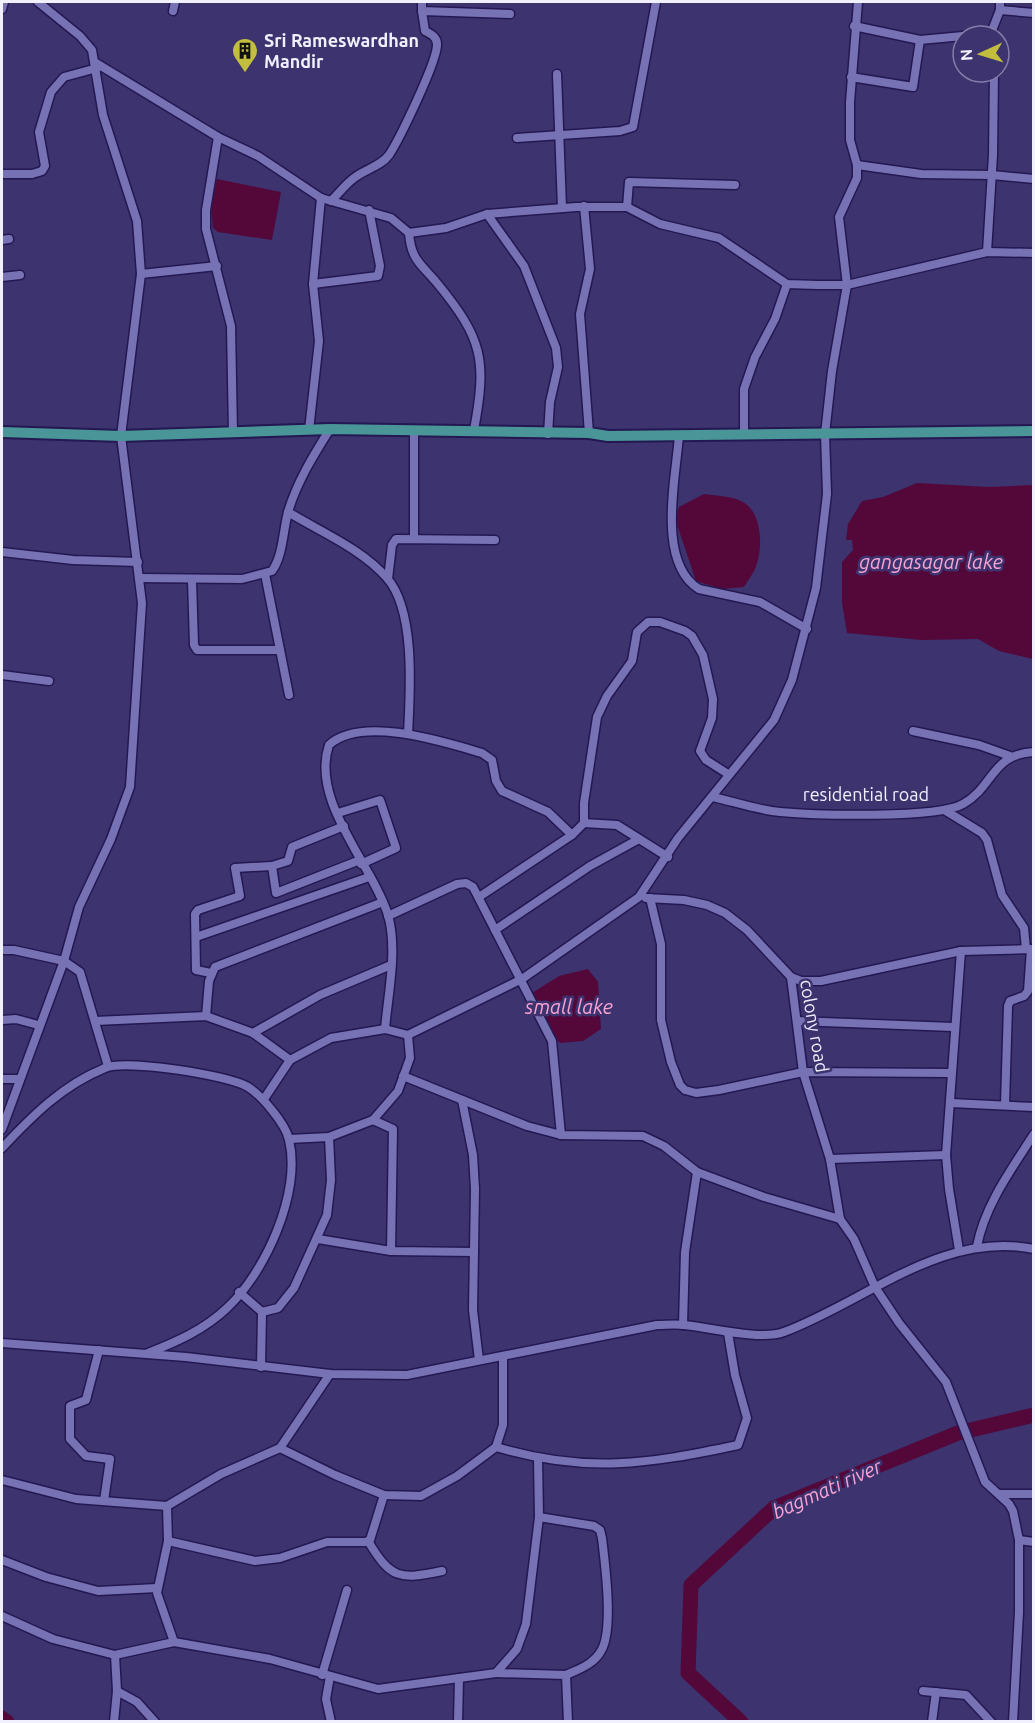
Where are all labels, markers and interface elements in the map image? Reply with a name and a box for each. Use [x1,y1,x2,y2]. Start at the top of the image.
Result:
north arrow [951,24,1011,84]
place label: Sri Rameswardhan Mandir [264,30,419,71]
building icon: Sri Rameswardhan Mandir [230,36,260,74]
text: N [957,48,975,62]
water label: gangasagar lake [858,550,1003,573]
street label: residential road [803,784,929,804]
street label: colony road [797,978,833,1074]
water label: small lake [524,995,613,1018]
water label: bagmati river [768,1454,886,1523]

